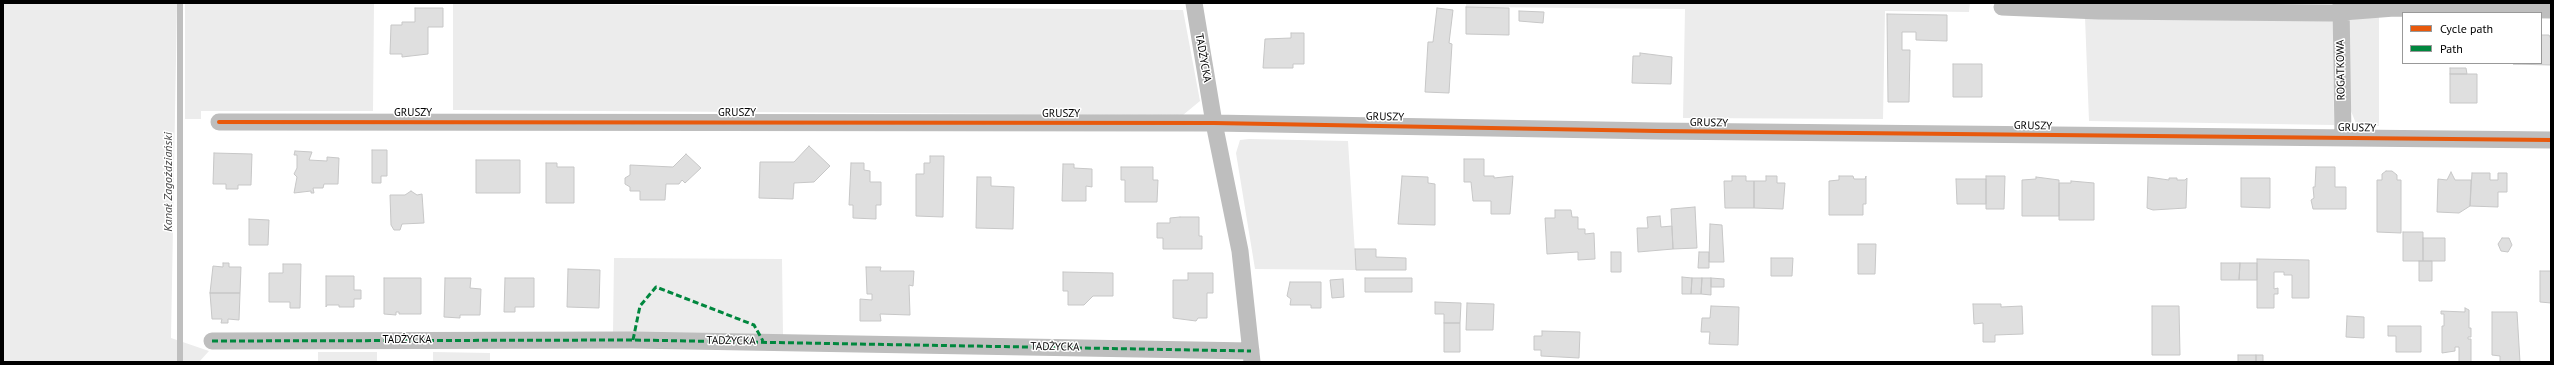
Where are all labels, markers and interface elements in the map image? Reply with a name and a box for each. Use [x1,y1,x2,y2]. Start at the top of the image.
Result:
legend [2402,12,2542,64]
text: Cycle path [2440,21,2493,36]
street label: TADŻYCKA [1192,33,1214,83]
street label: ROGATKOWA [2334,39,2348,101]
text: Path [2440,41,2463,56]
street label: GRUSZY [394,106,432,120]
street label: GRUSZY [718,106,756,120]
street label: GRUSZY [1042,107,1080,121]
street label: GRUSZY [1366,110,1404,124]
street label: GRUSZY [1690,116,1728,130]
street label: GRUSZY [2014,119,2052,133]
street label: GRUSZY [2338,121,2376,135]
water label: Kanał Zagoździański [162,132,176,232]
street label: TADŻYCKA [382,333,432,347]
street label: TADŻYCKA [706,334,756,348]
street label: TADŻYCKA [1030,340,1080,354]

